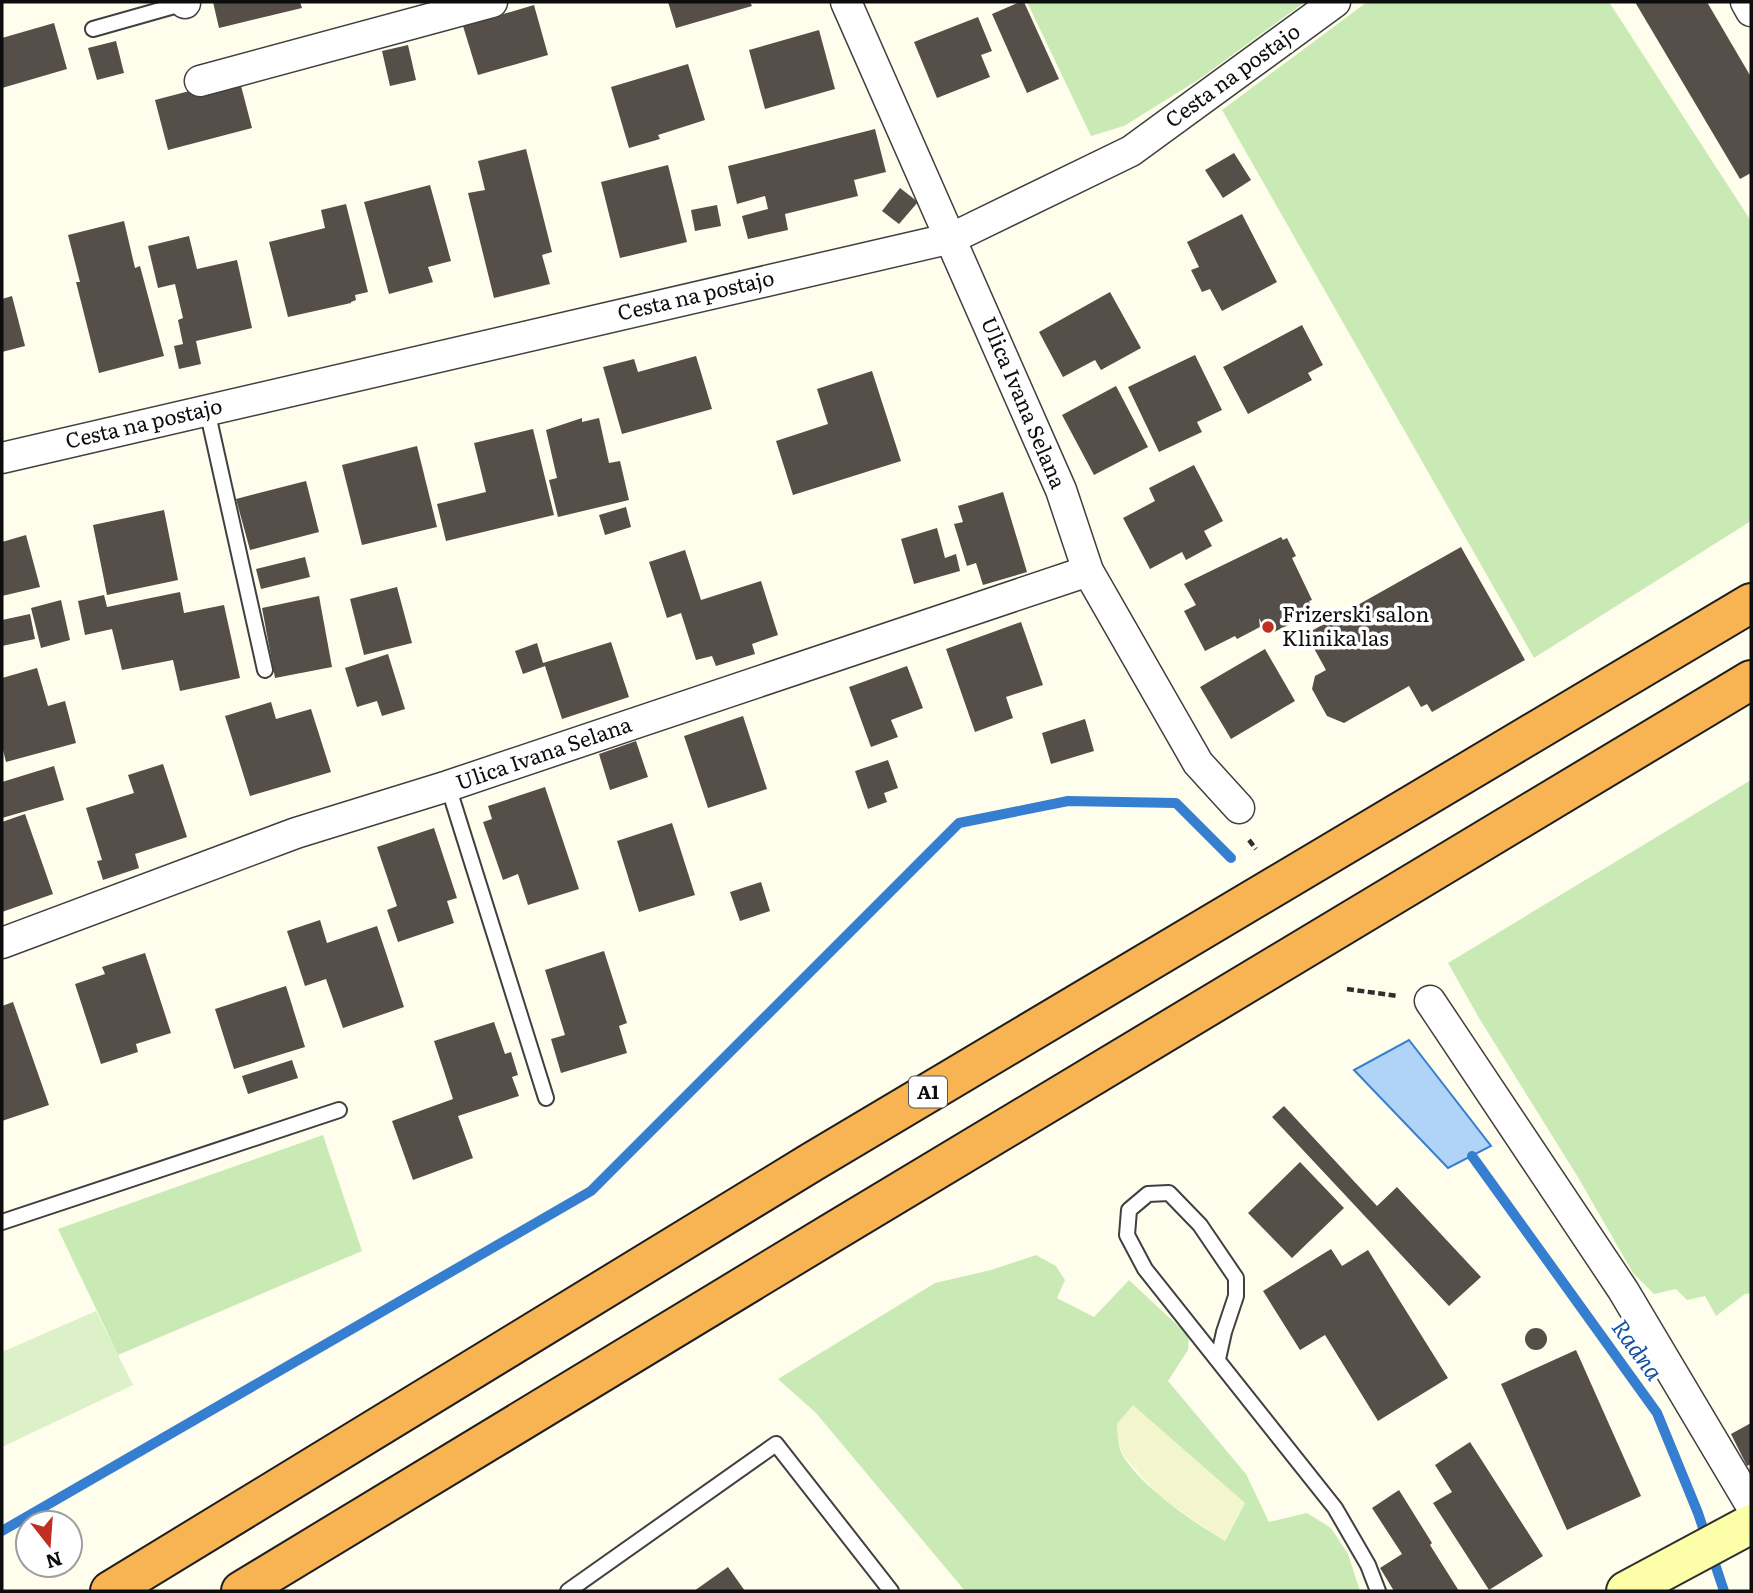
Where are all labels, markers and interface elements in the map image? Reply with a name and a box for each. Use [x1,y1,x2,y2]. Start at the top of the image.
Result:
street label: Cesta na postajo [1158,14,1305,134]
street label: Cesta na postajo [614,260,777,327]
street label: Ulica Ivana Selana [975,311,1076,493]
street label: Cesta na postajo [62,388,225,455]
place label: Frizerski salon Klinika las [1282,597,1429,652]
marker: Frizerski salon Klinika las [1260,619,1276,635]
street label: Ulica Ivana Selana [451,707,636,796]
road number: A1 [909,1076,947,1108]
water label: Radna [1605,1311,1672,1386]
north arrow [14,1509,84,1579]
text: N [42,1545,66,1577]

